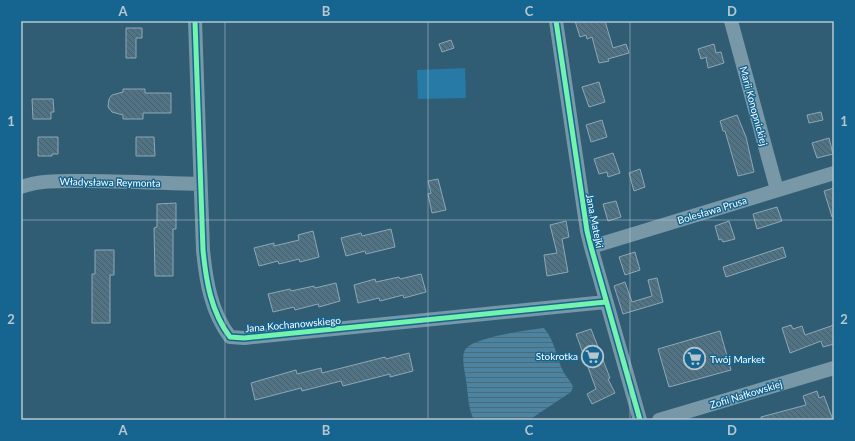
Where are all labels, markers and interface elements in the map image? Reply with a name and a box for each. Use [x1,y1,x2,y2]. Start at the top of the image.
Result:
text: A [117,3,128,19]
text: B [322,3,331,19]
text: C [525,3,534,19]
text: D [727,3,737,19]
street label: Marii Konopnickiej [738,65,770,147]
text: 1 [7,113,15,129]
text: 1 [840,113,848,129]
street label: Władysława Reymonta [59,175,161,189]
street label: Jana Matejki [584,193,606,249]
street label: Bolesława Prusa [676,194,748,226]
text: 2 [7,311,15,327]
text: 2 [840,311,848,327]
street label: Jana Kochanowskiego [245,314,342,334]
supermarket icon: Stokrotka [580,343,606,369]
supermarket icon: Twój Market [682,346,708,372]
place label: Stokrotka [536,350,578,362]
place label: Twój Market [710,353,765,365]
street label: Zofii Nałkowskiej [708,377,784,411]
text: A [117,422,128,438]
text: B [322,422,331,438]
text: C [525,422,534,438]
text: D [727,422,737,438]

